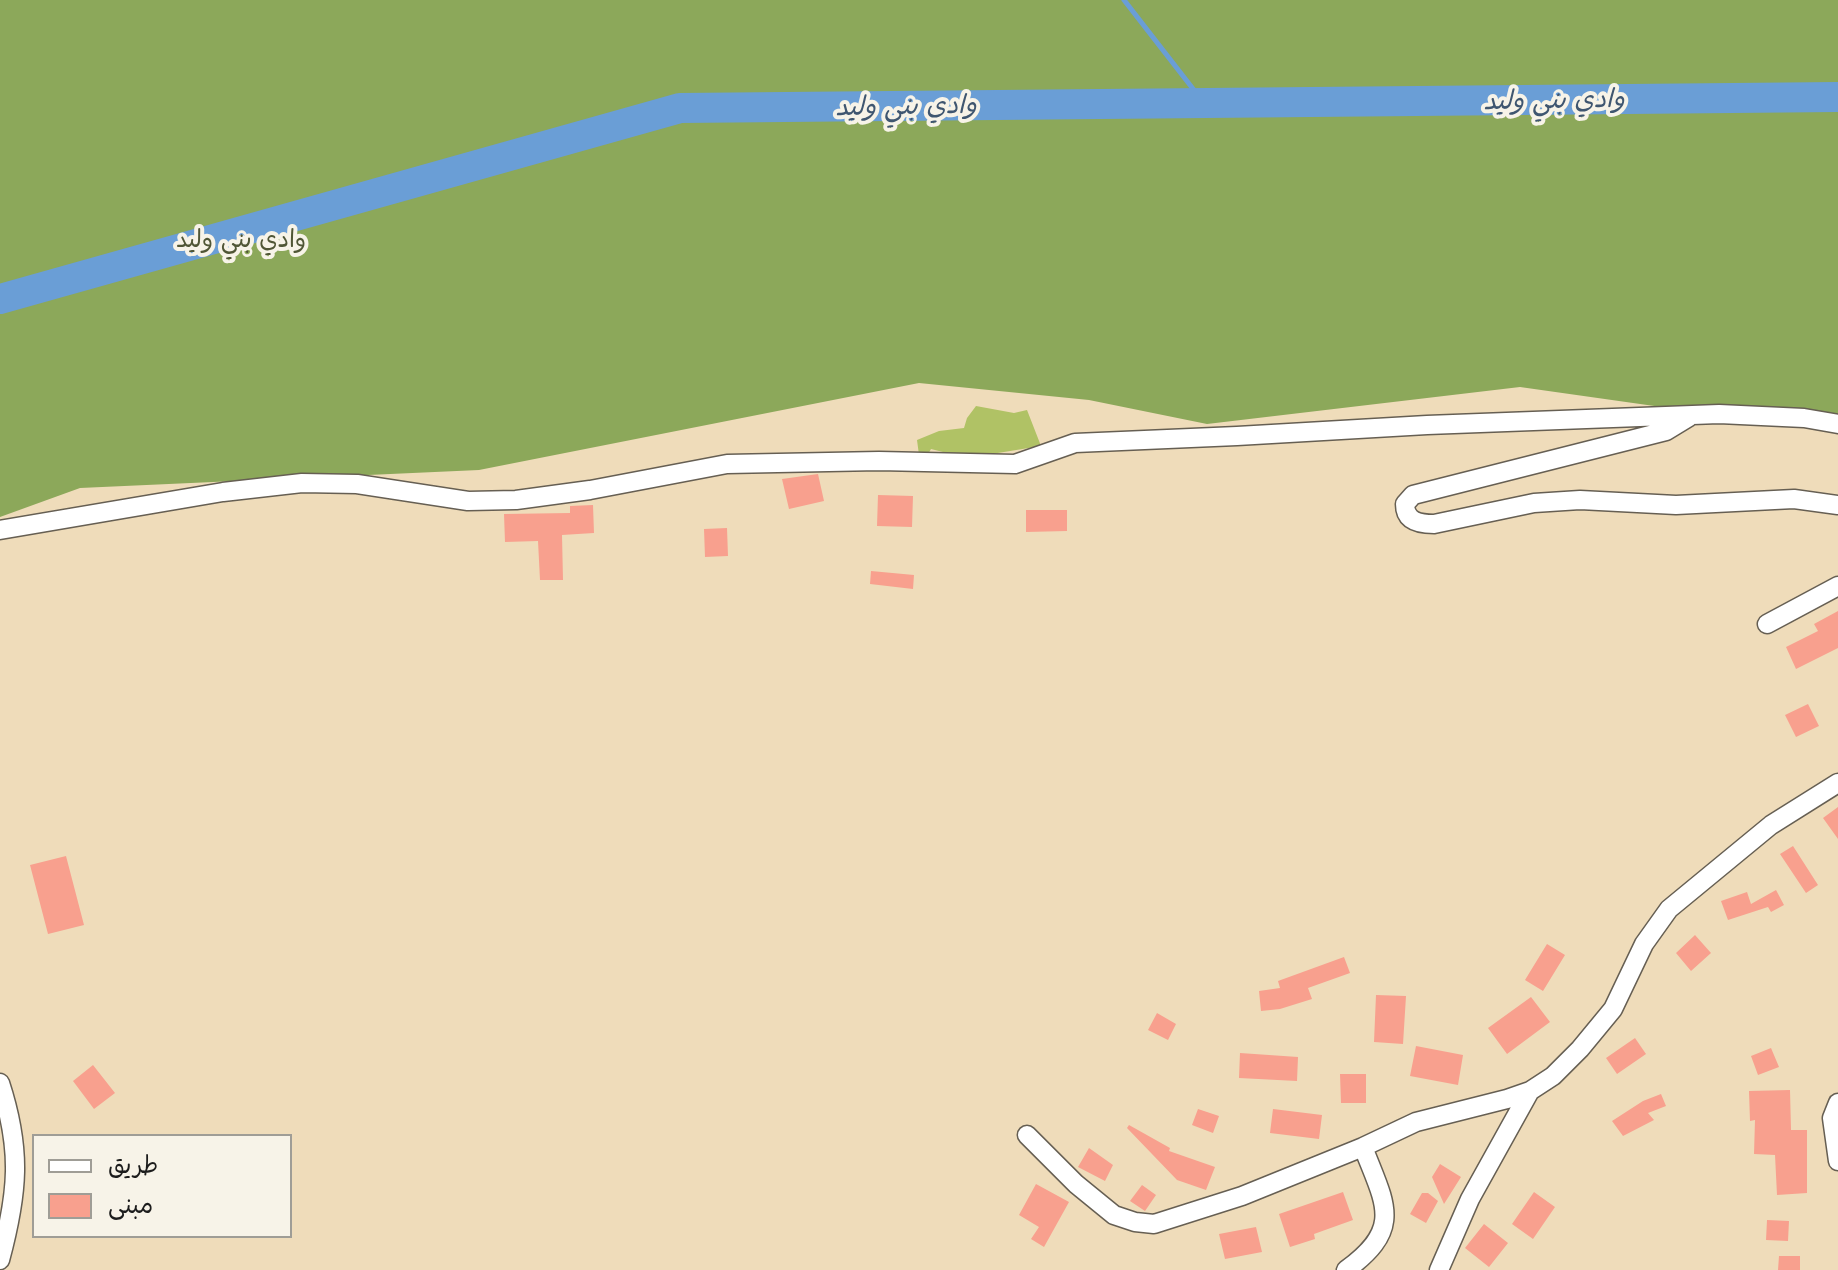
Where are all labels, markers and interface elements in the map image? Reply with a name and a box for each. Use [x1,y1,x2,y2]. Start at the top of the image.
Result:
water label: وادي بني وليد [1483,83,1625,117]
water label: وادي بني وليد [835,89,977,123]
park label: وادي بني وليد [176,226,306,254]
legend [32,1134,292,1238]
text: طريق [108,1148,158,1179]
text: مبنى [108,1188,153,1219]

